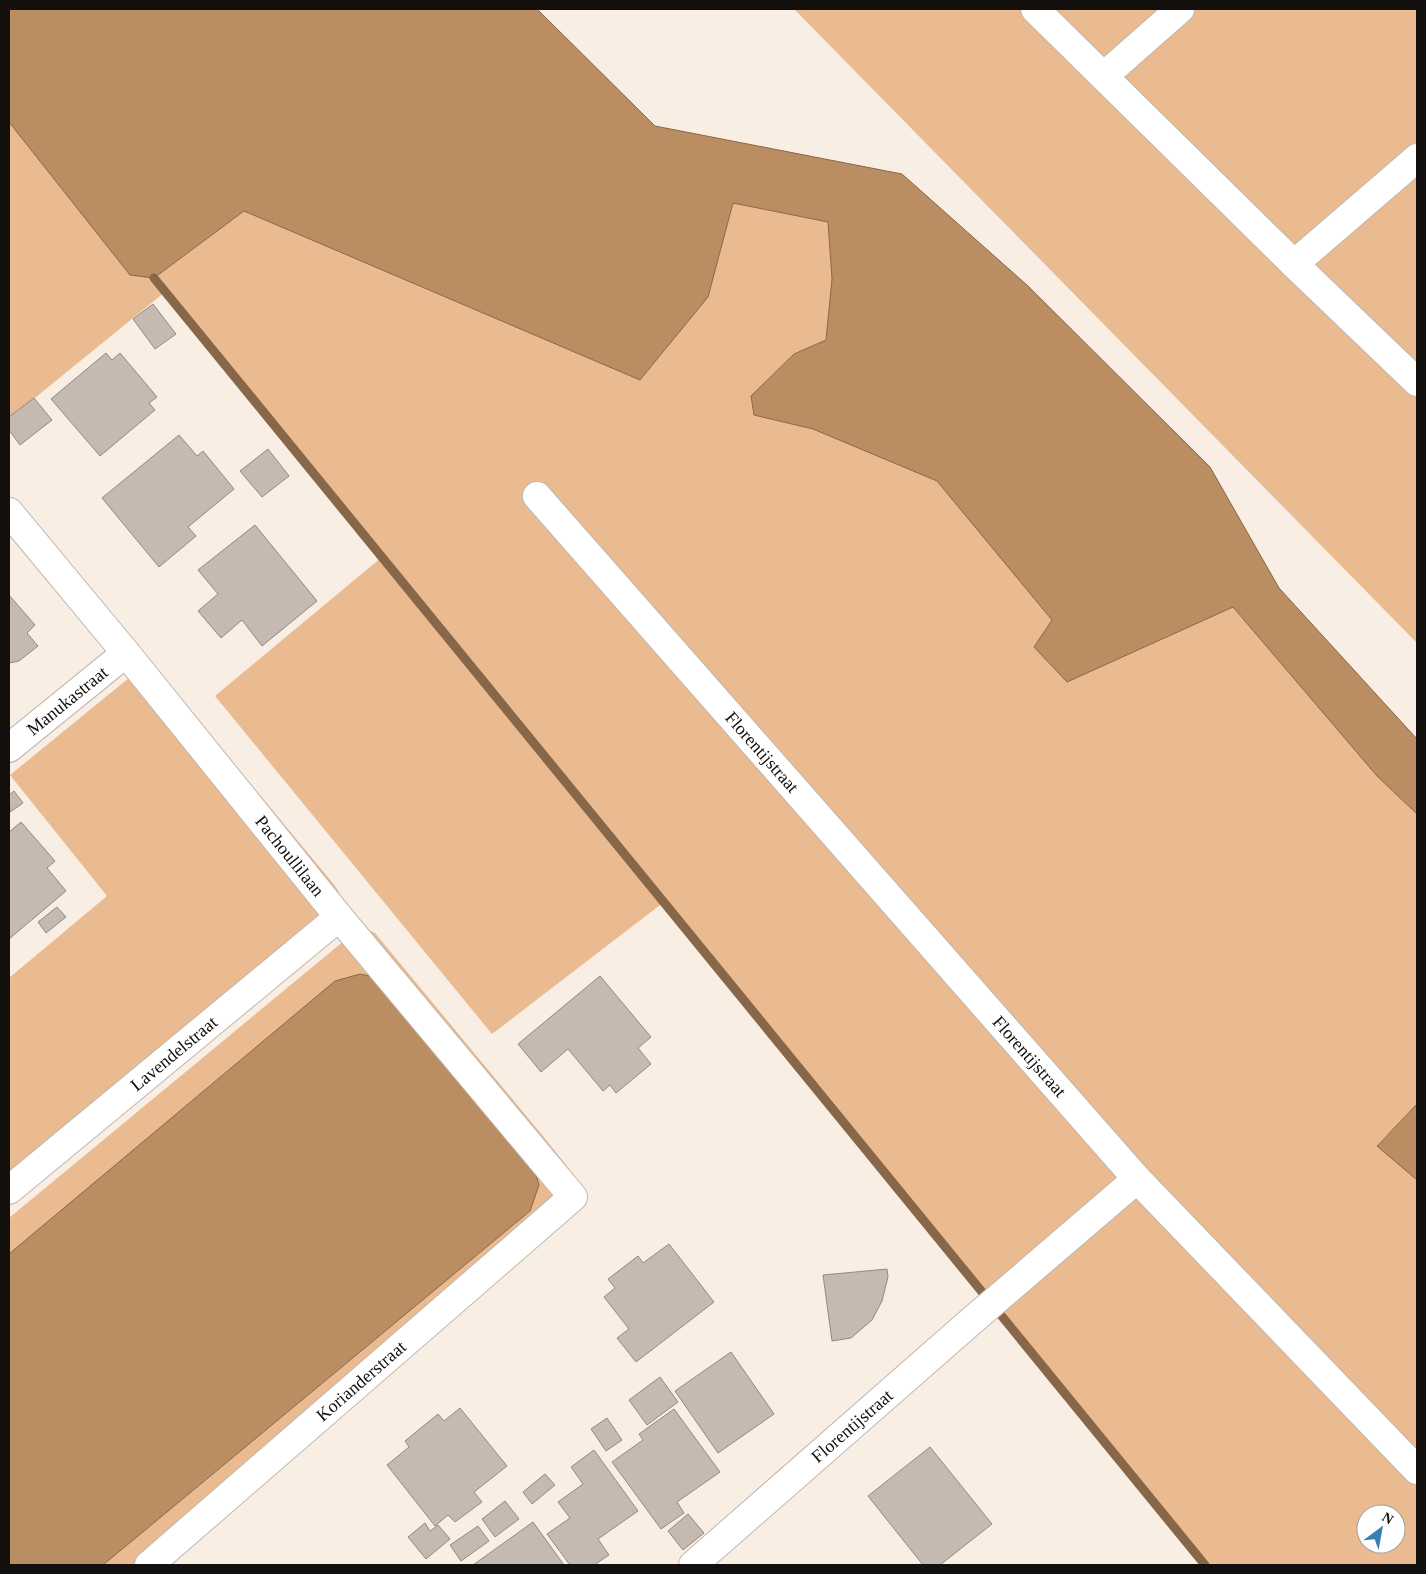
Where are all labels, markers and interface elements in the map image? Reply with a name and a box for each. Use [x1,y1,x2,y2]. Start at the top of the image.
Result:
street label: Manukastraat [23,662,112,739]
street label: Florentijstraat [721,708,803,797]
street label: Pachoullilaan [251,812,328,900]
street label: Lavendelstraat [127,1012,221,1095]
street label: Florentijstraat [988,1012,1070,1101]
street label: Korianderstraat [312,1337,410,1425]
street label: Florentijstraat [807,1385,897,1467]
north arrow [1356,1504,1406,1554]
text: N [1379,1509,1396,1527]

